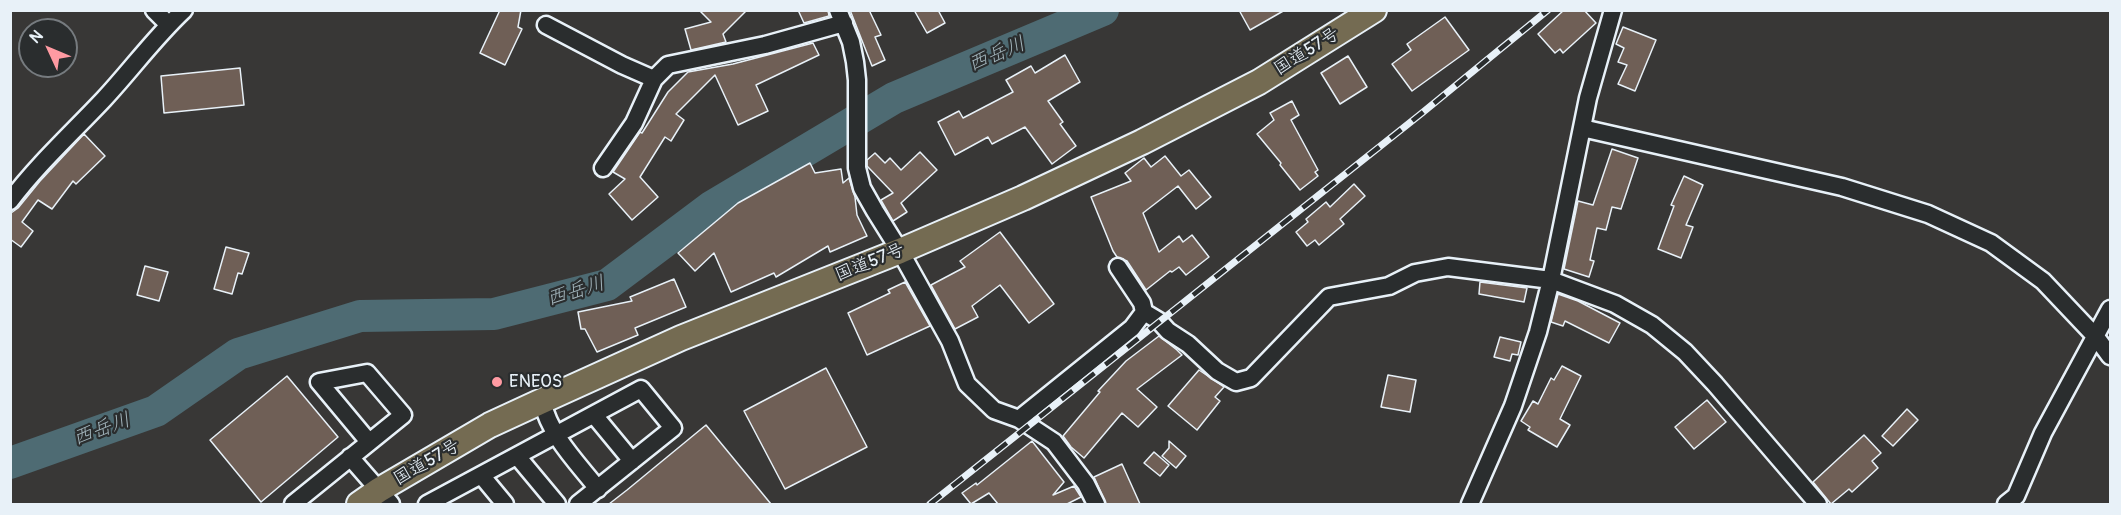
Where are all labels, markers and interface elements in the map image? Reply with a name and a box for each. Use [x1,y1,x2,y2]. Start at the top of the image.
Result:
north arrow [18,18,78,78]
street label: 国道57号 [1270,23,1344,81]
text: N [26,26,47,48]
water label: 西岳川 [965,32,1029,78]
street label: 国道57号 [832,239,908,287]
water label: 西岳川 [544,272,608,312]
place label: ENEOS [509,371,562,393]
marker: ENEOS [490,375,504,389]
water label: 西岳川 [70,408,134,452]
street label: 国道57号 [390,435,464,491]

